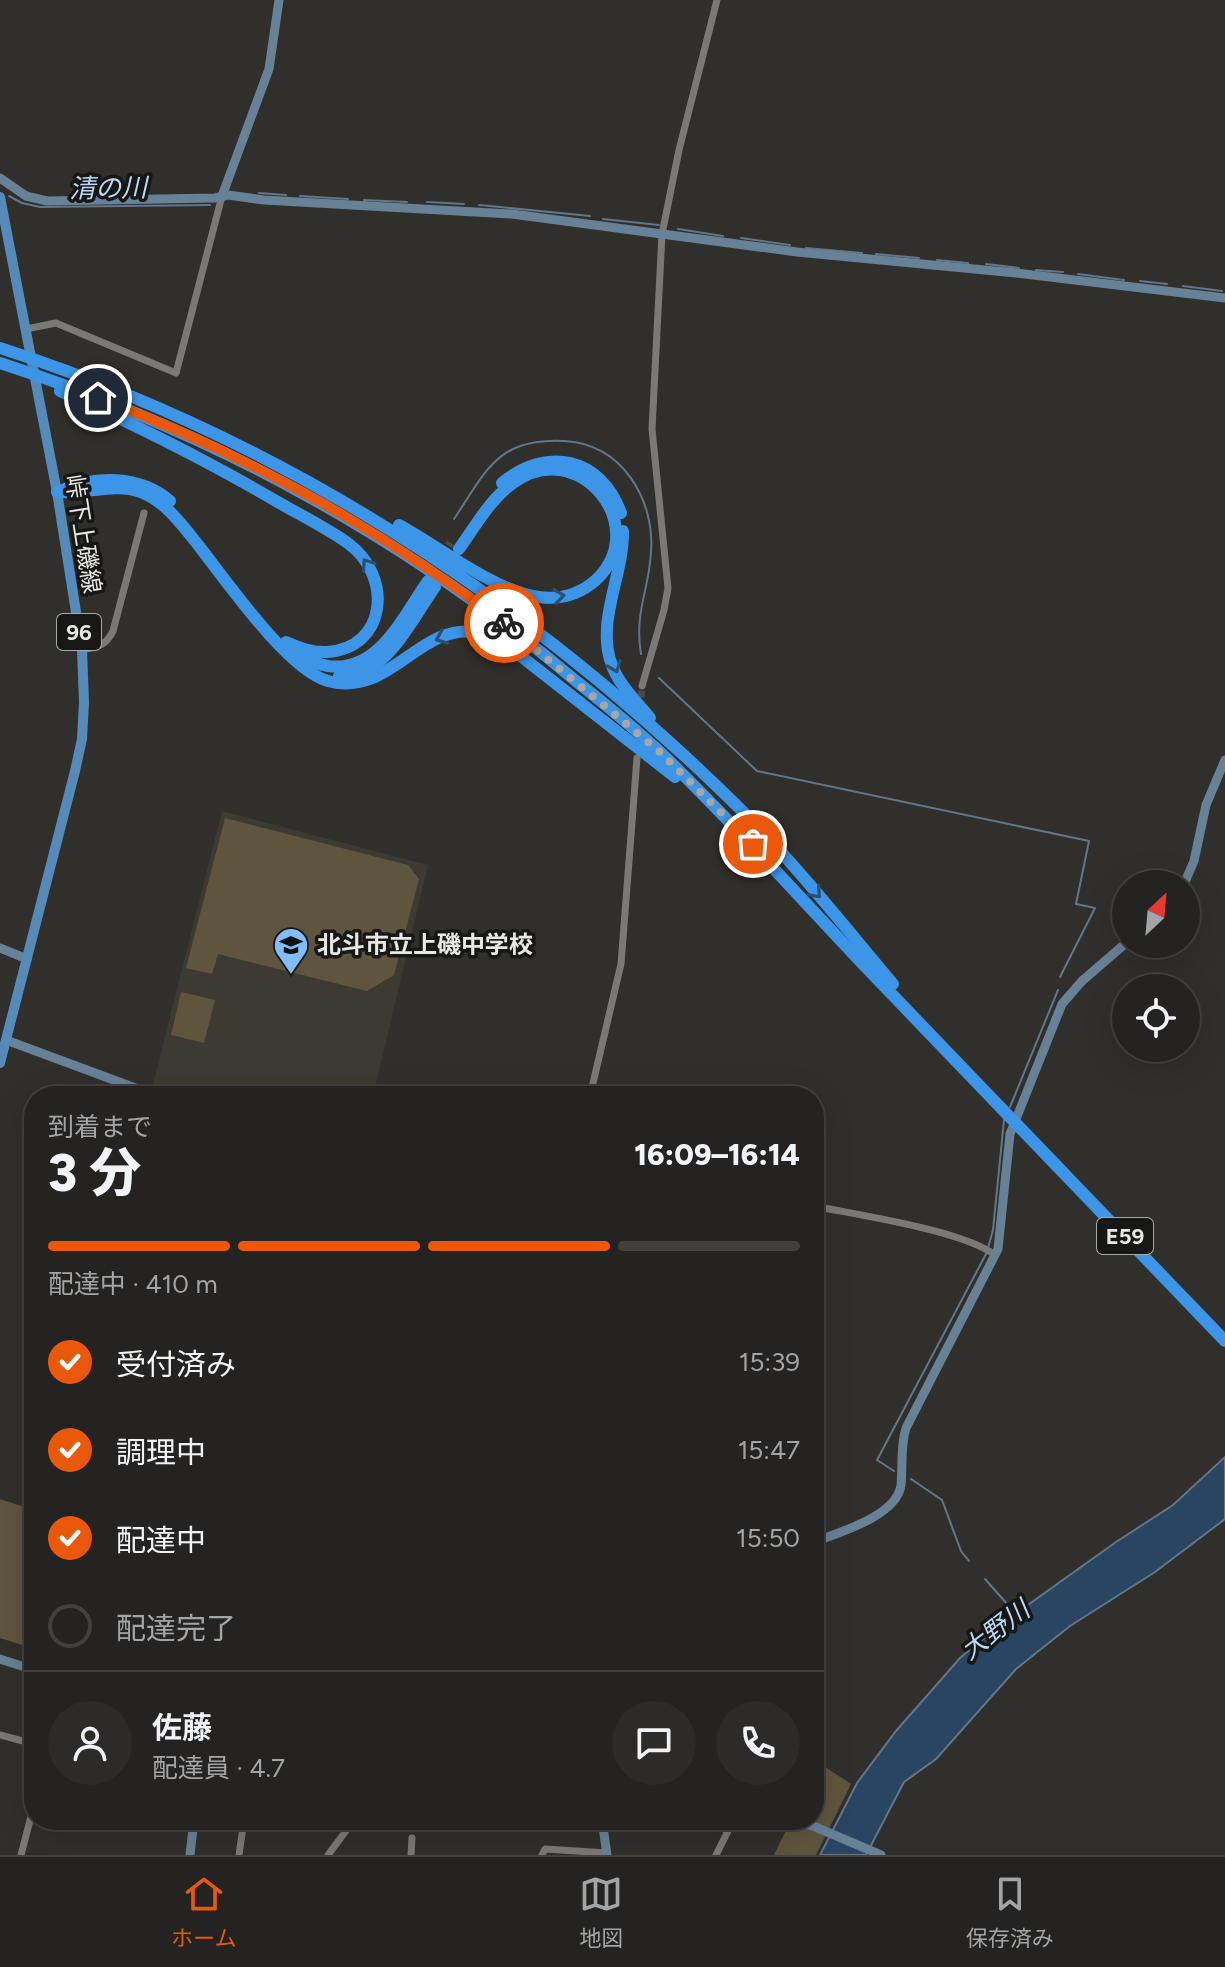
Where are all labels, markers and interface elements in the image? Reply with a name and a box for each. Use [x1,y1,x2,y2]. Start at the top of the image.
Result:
water label: 清の川 [69,171,150,205]
pin [64,364,132,432]
icon: home [76,376,120,420]
street label: 峠下上磯線 [60,472,107,595]
one-way arrow [362,558,377,573]
courier [464,583,544,663]
one-way arrow [552,588,566,605]
icon: bike [482,601,526,645]
road number: 96 [57,614,101,650]
one-way arrow [435,629,449,645]
one-way arrow [605,659,622,673]
pin [719,810,787,878]
icon: bag [731,822,775,866]
north arrow [1112,870,1200,958]
map controls [1112,870,1200,1062]
one-way arrow [806,884,820,899]
school or university icon: 北斗市立上磯中学校 [272,926,310,976]
place label: 北斗市立上磯中学校 [317,930,533,959]
button: locate [1112,974,1200,1062]
text: 到着まで [48,1111,152,1143]
text: 16:09–16:14 [634,1136,800,1173]
text: 3 分 [48,1142,141,1204]
road number: E59 [1097,1218,1153,1254]
text: 配達中 · 410 m [48,1268,218,1300]
icon: check [48,1340,92,1384]
text: 受付済み [116,1346,236,1383]
text: 15:39 [739,1346,800,1378]
icon: check [48,1428,92,1472]
text: 調理中 [116,1434,206,1471]
text: 15:47 [738,1434,800,1466]
icon: check [48,1516,92,1560]
text: 配達中 [116,1522,206,1559]
text: 15:50 [736,1522,800,1554]
water label: 大野川 [954,1592,1038,1666]
text: 配達完了 [116,1610,236,1647]
button: person [48,1701,132,1785]
button: chat [612,1701,696,1785]
button: phone [716,1701,800,1785]
text: 佐藤 [152,1709,212,1746]
text: 配達員 · 4.7 [152,1752,285,1784]
tab: ホーム [171,1872,237,1952]
tab: 地図 [579,1872,623,1952]
tab: 保存済み [966,1872,1054,1952]

